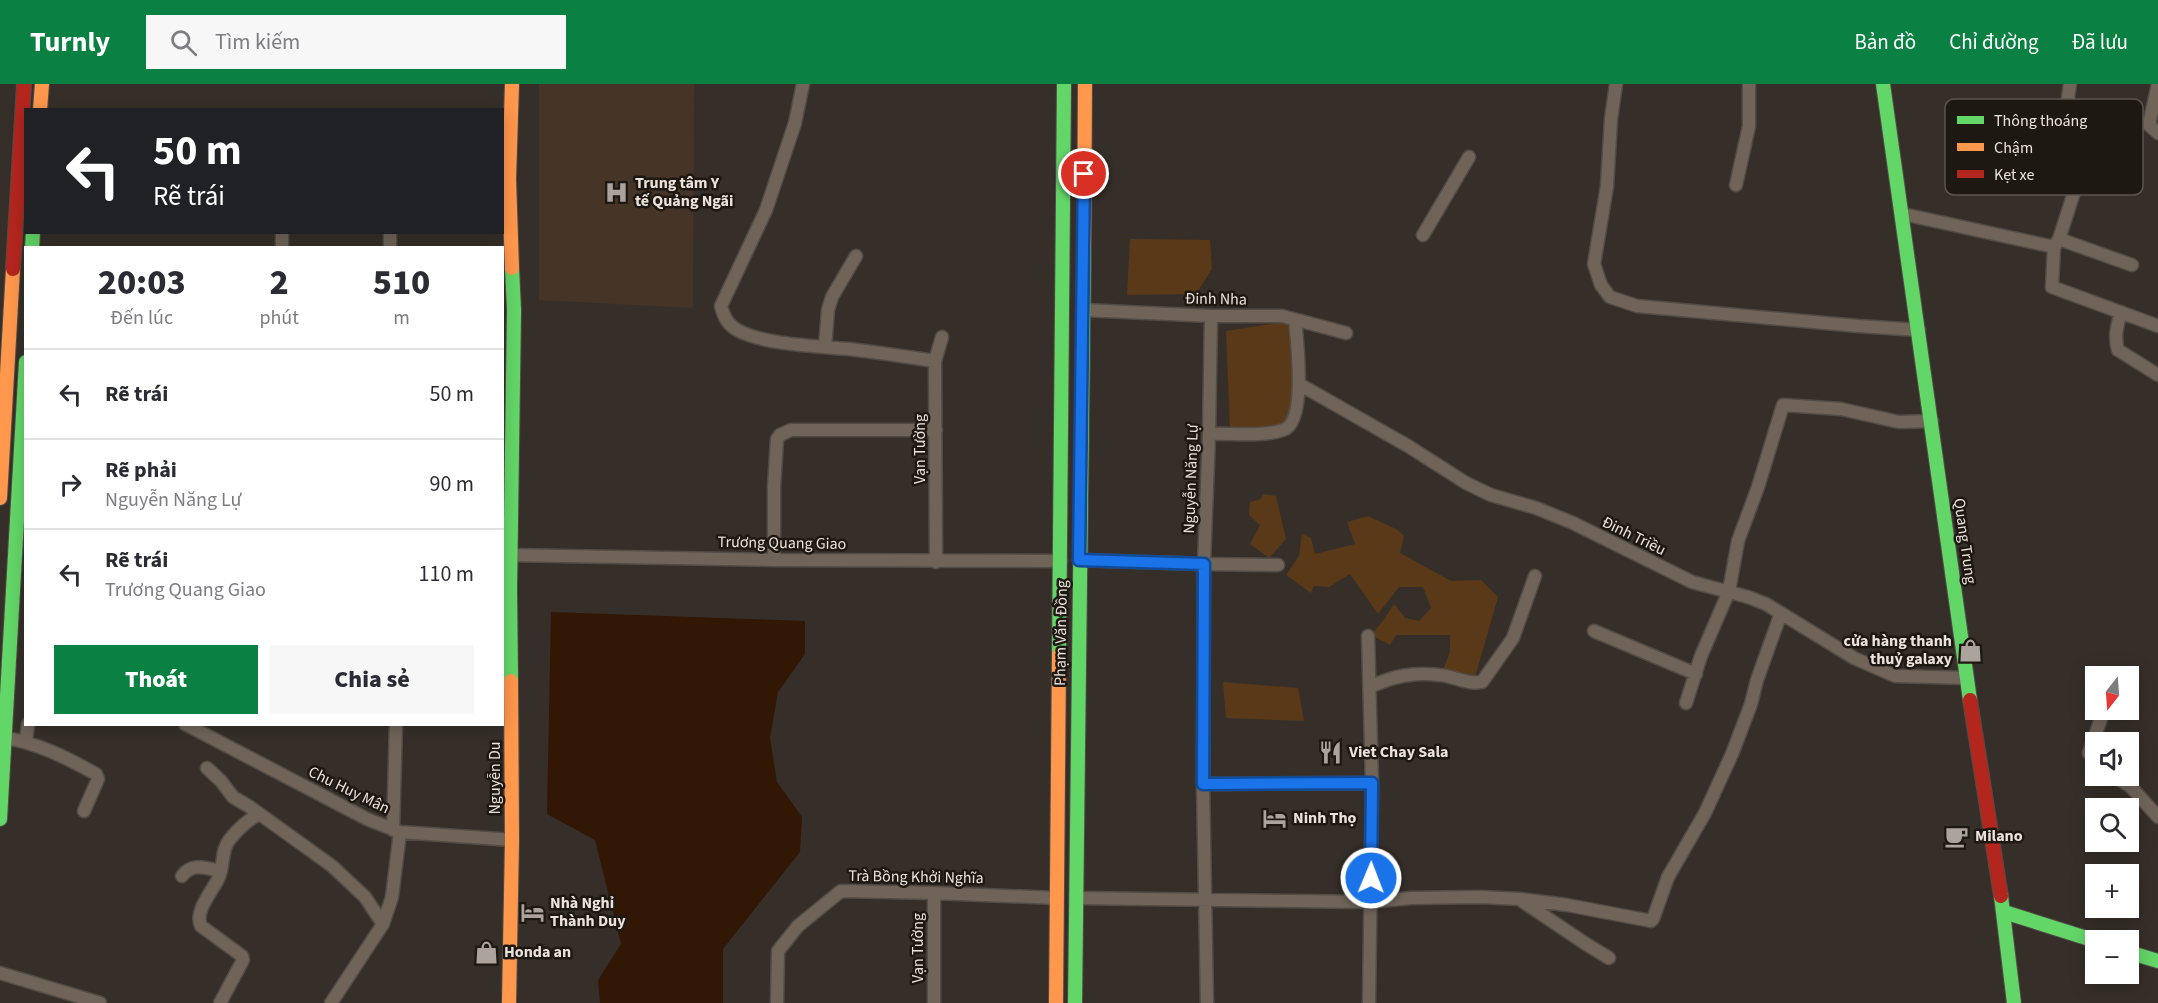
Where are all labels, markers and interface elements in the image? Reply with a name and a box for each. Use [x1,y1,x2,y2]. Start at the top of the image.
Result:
search box [146,15,566,69]
text: Turnly [30,22,110,62]
icon: search [167,26,200,59]
text: Tìm kiếm [215,26,300,58]
text: Bản đồ [1854,27,1916,57]
text: Chỉ đường [1949,27,2039,57]
text: Đã lưu [2072,27,2128,57]
legend [1945,99,2143,195]
text: Thông thoáng [1994,110,2087,132]
text: 50 m [153,121,242,181]
icon: left [54,132,132,210]
text: Chậm [1994,137,2033,159]
pin [1058,148,1109,199]
icon: arrive [1067,157,1100,190]
text: Kẹt xe [1994,164,2034,186]
place label: Trung tâm Y tế Quảng Ngãi [635,172,733,212]
text: Rẽ trái [153,177,225,216]
hospital icon: Trung tâm Y tế Quảng Ngãi [604,179,630,205]
text: 20:03 [98,257,186,308]
text: 2 [270,257,289,308]
text: 510 [373,257,430,308]
street label: Đinh Nha [1185,287,1247,311]
text: Đến lúc [110,304,173,332]
text: phút [259,304,299,332]
text: m [393,304,410,332]
icon: left [54,378,87,411]
text: Rẽ trái [105,378,168,410]
text: 50 m [429,378,474,410]
street label: Vạn Tường [909,414,931,484]
street label: Nguyễn Năng Lự [1178,424,1204,534]
text: Rẽ phải [105,454,177,486]
icon: right [54,468,87,501]
text: 90 m [429,468,474,500]
text: Nguyễn Năng Lự [105,486,241,514]
street label: Quang Trung [1948,497,1982,585]
street label: Đinh Triều [1598,511,1670,561]
street label: Trương Quang Giao [717,531,847,555]
text: Rẽ trái [105,544,168,576]
icon: left [54,558,87,591]
text: 110 m [419,558,474,590]
text: Trương Quang Giao [105,576,266,604]
street label: Phạm Văn Đồng [1049,580,1073,686]
place label: cửa hàng thanh thuỷ galaxy [1844,630,1953,670]
shop icon: cửa hàng thanh thuỷ galaxy [1957,637,1983,663]
button: Thoát [54,645,258,714]
button: Chia sẻ [270,645,474,714]
north arrow [2085,666,2139,720]
map controls [2085,666,2139,984]
button: sound [2085,732,2139,786]
restaurant icon: Viet Chay Sala [1318,739,1344,765]
place label: Viet Chay Sala [1348,741,1449,763]
street label: Nguyễn Du [484,742,506,814]
street label: Chu Huy Mân [305,761,393,819]
button: search [2085,798,2139,852]
hotel icon: Ninh Thọ [1262,805,1288,831]
place label: Ninh Thọ [1293,807,1357,829]
cafe icon: Milano [1944,823,1970,849]
place label: Milano [1975,825,2023,847]
position arrow [1339,846,1403,910]
button: + [2085,864,2139,918]
street label: Trà Bồng Khởi Nghĩa [848,865,984,889]
place label: Nhà Nghỉ Thành Duy [550,892,626,932]
hotel icon: Nhà Nghỉ Thành Duy [519,899,545,925]
street label: Vạn Tường [907,913,929,983]
button: − [2085,930,2139,984]
shop icon: Honda an [473,939,499,965]
place label: Honda an [504,941,571,963]

